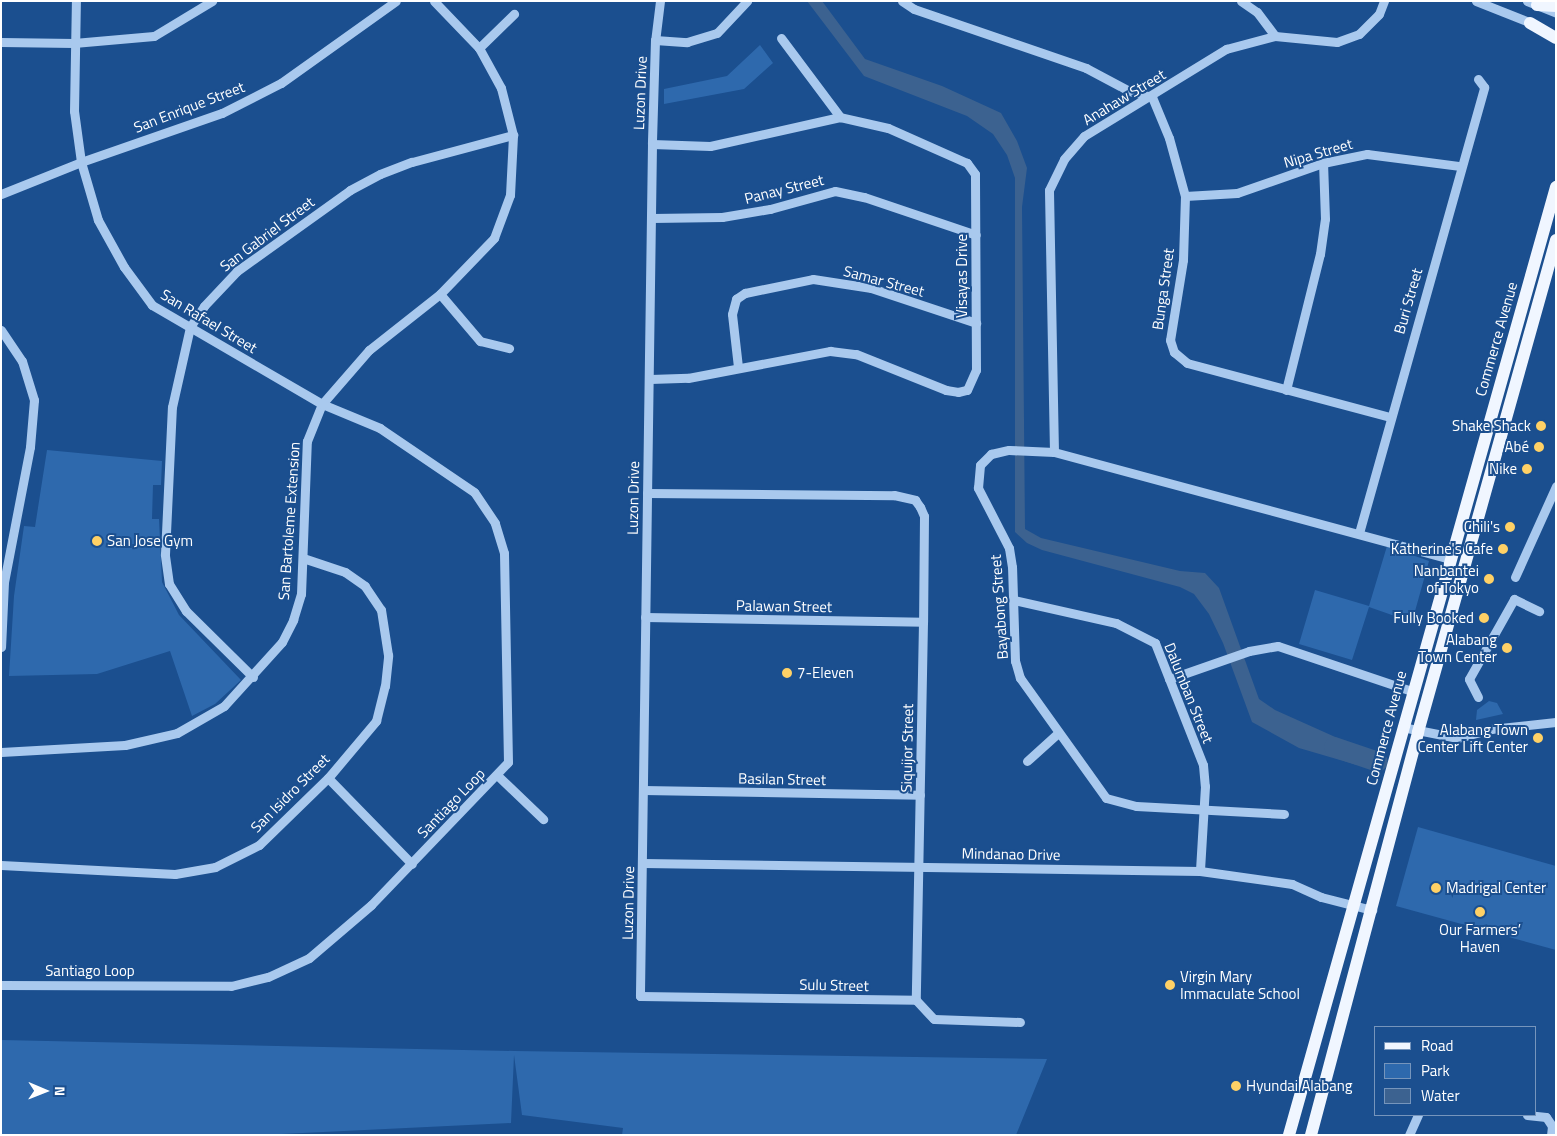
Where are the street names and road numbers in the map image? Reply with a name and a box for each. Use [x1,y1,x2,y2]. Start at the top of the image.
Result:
street label: Luzon Drive [630,56,650,130]
street label: Anahaw Street [1079,65,1169,129]
street label: San Enrique Street [131,78,247,136]
street label: Nipa Street [1281,135,1355,171]
street label: Panay Street [743,170,825,208]
street label: San Gabriel Street [216,193,318,275]
street label: Visayas Drive [953,234,971,318]
street label: Bunga Street [1148,247,1178,331]
street label: Samar Street [842,262,926,300]
street label: Buri Street [1390,266,1426,336]
street label: Commerce Avenue [1471,280,1521,398]
street label: San Rafael Street [158,285,260,357]
street label: San Bartoleme Extension [274,441,304,601]
street label: Luzon Drive [623,461,643,535]
street label: Bayabong Street [986,554,1012,660]
street label: Palawan Street [736,596,832,616]
street label: Dalumban Street [1161,640,1217,746]
street label: Commerce Avenue [1362,669,1410,787]
street label: Siquijor Street [897,703,917,793]
street label: San Isidro Street [247,750,333,836]
street label: Santiago Loop [413,765,489,841]
street label: Basilan Street [738,769,826,789]
street label: Mindanao Drive [961,844,1061,864]
street label: Luzon Drive [618,866,638,940]
street label: Santiago Loop [45,962,135,980]
street label: Sulu Street [799,975,869,995]

